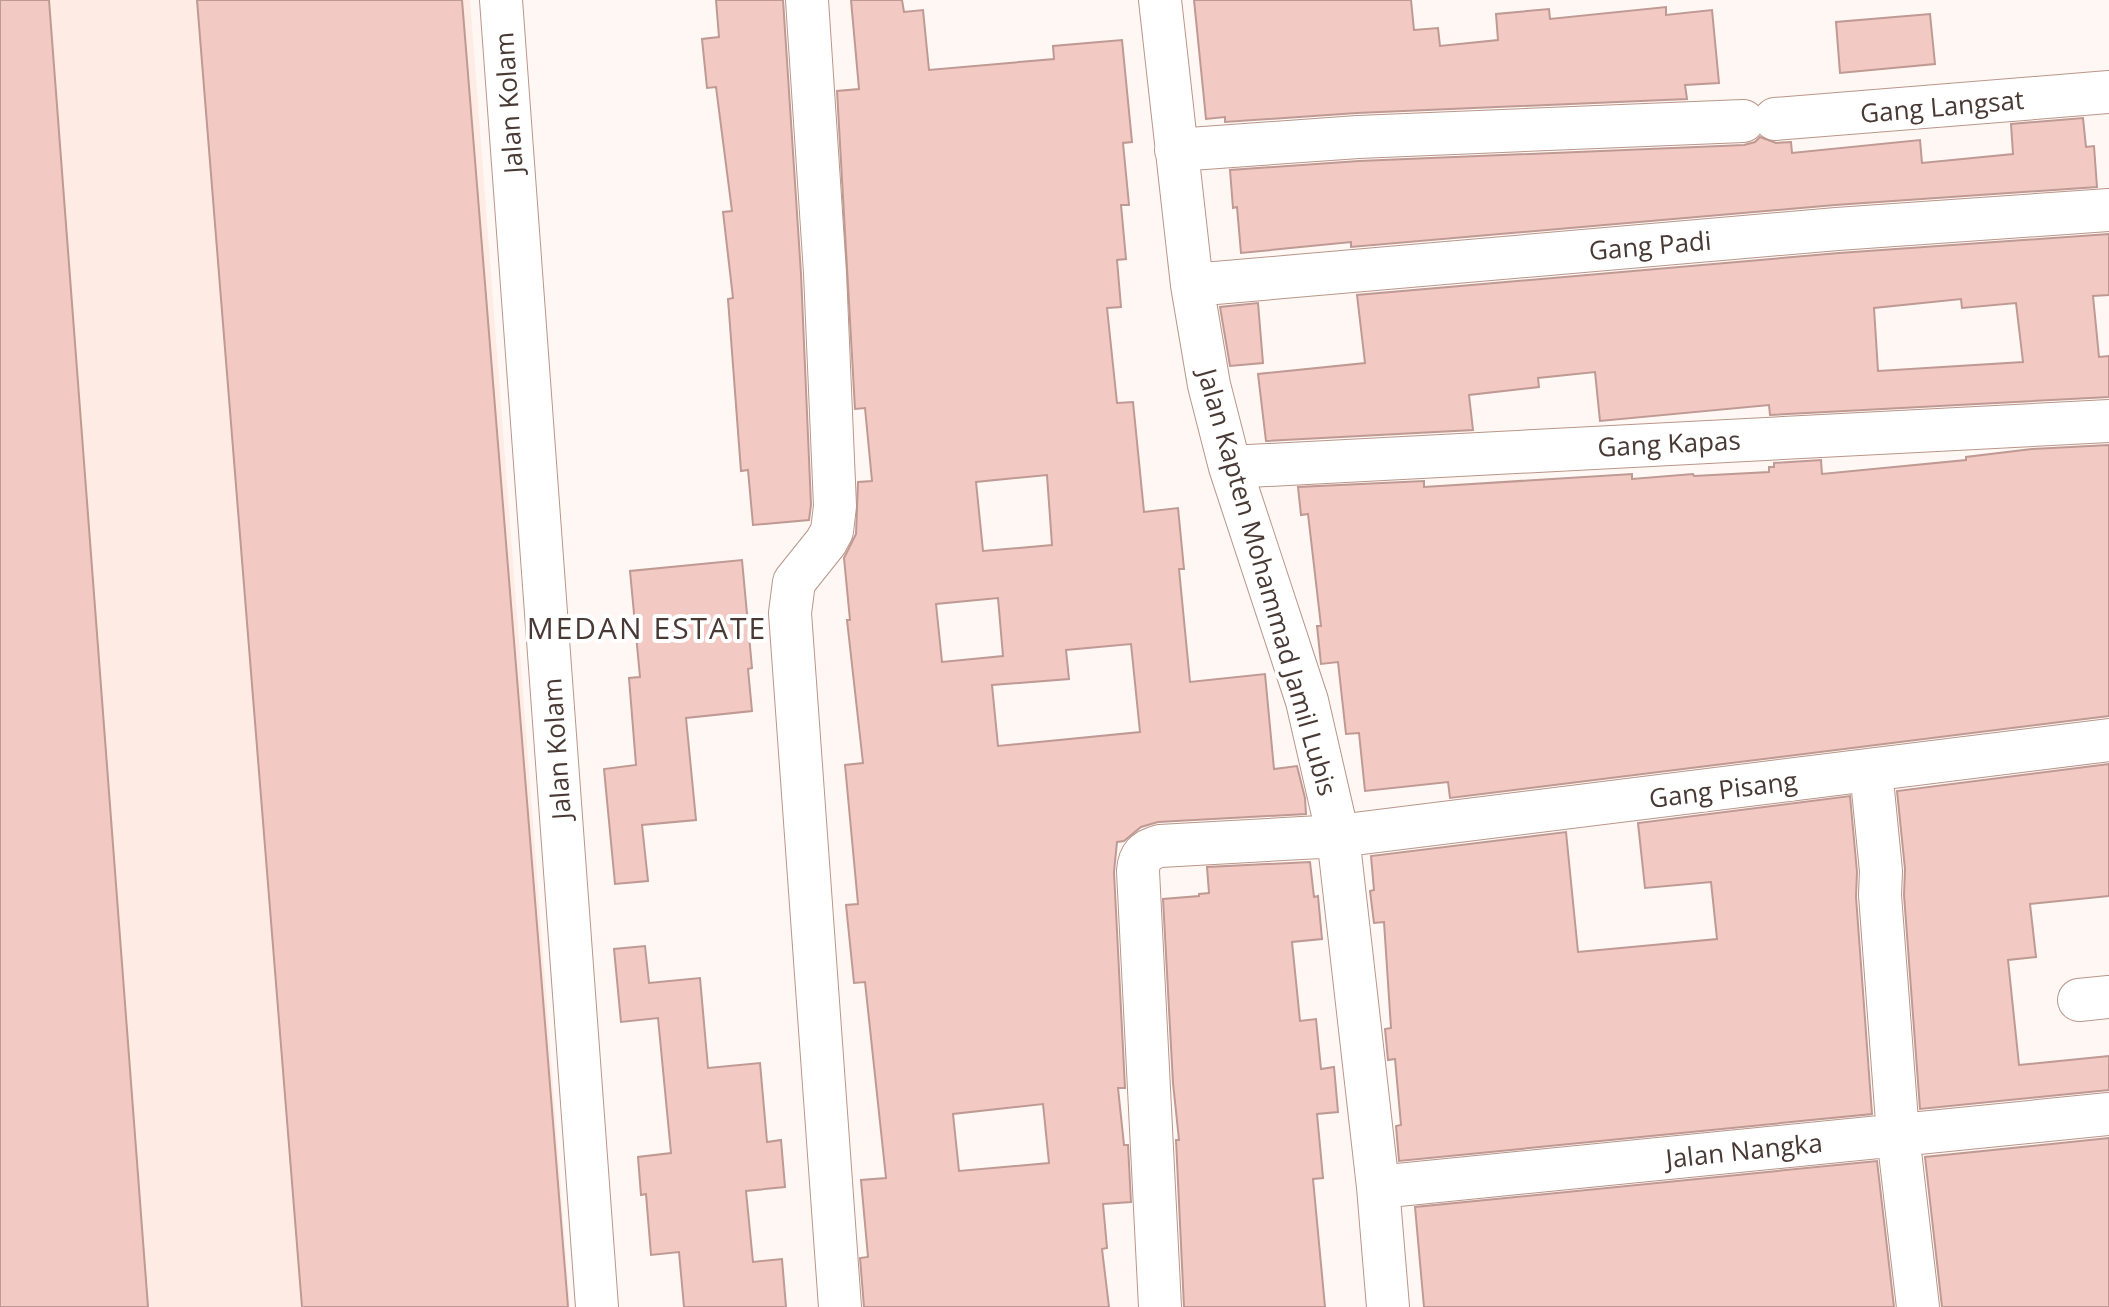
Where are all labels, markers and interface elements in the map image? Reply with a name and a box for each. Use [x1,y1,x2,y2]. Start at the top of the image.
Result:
street label: Jalan Kolam [485,31,531,178]
street label: Gang Langsat [1859,81,2025,131]
street label: Gang Padi [1587,222,1713,268]
street label: Jalan Kapten Mohammad Jamil Lubis [1189,362,1346,800]
street label: Gang Kapas [1597,421,1741,465]
district label: MEDAN ESTATE [527,607,767,648]
street label: Jalan Kolam [533,677,579,824]
street label: Gang Pisang [1647,762,1799,816]
street label: Jalan Nangka [1661,1124,1824,1176]

